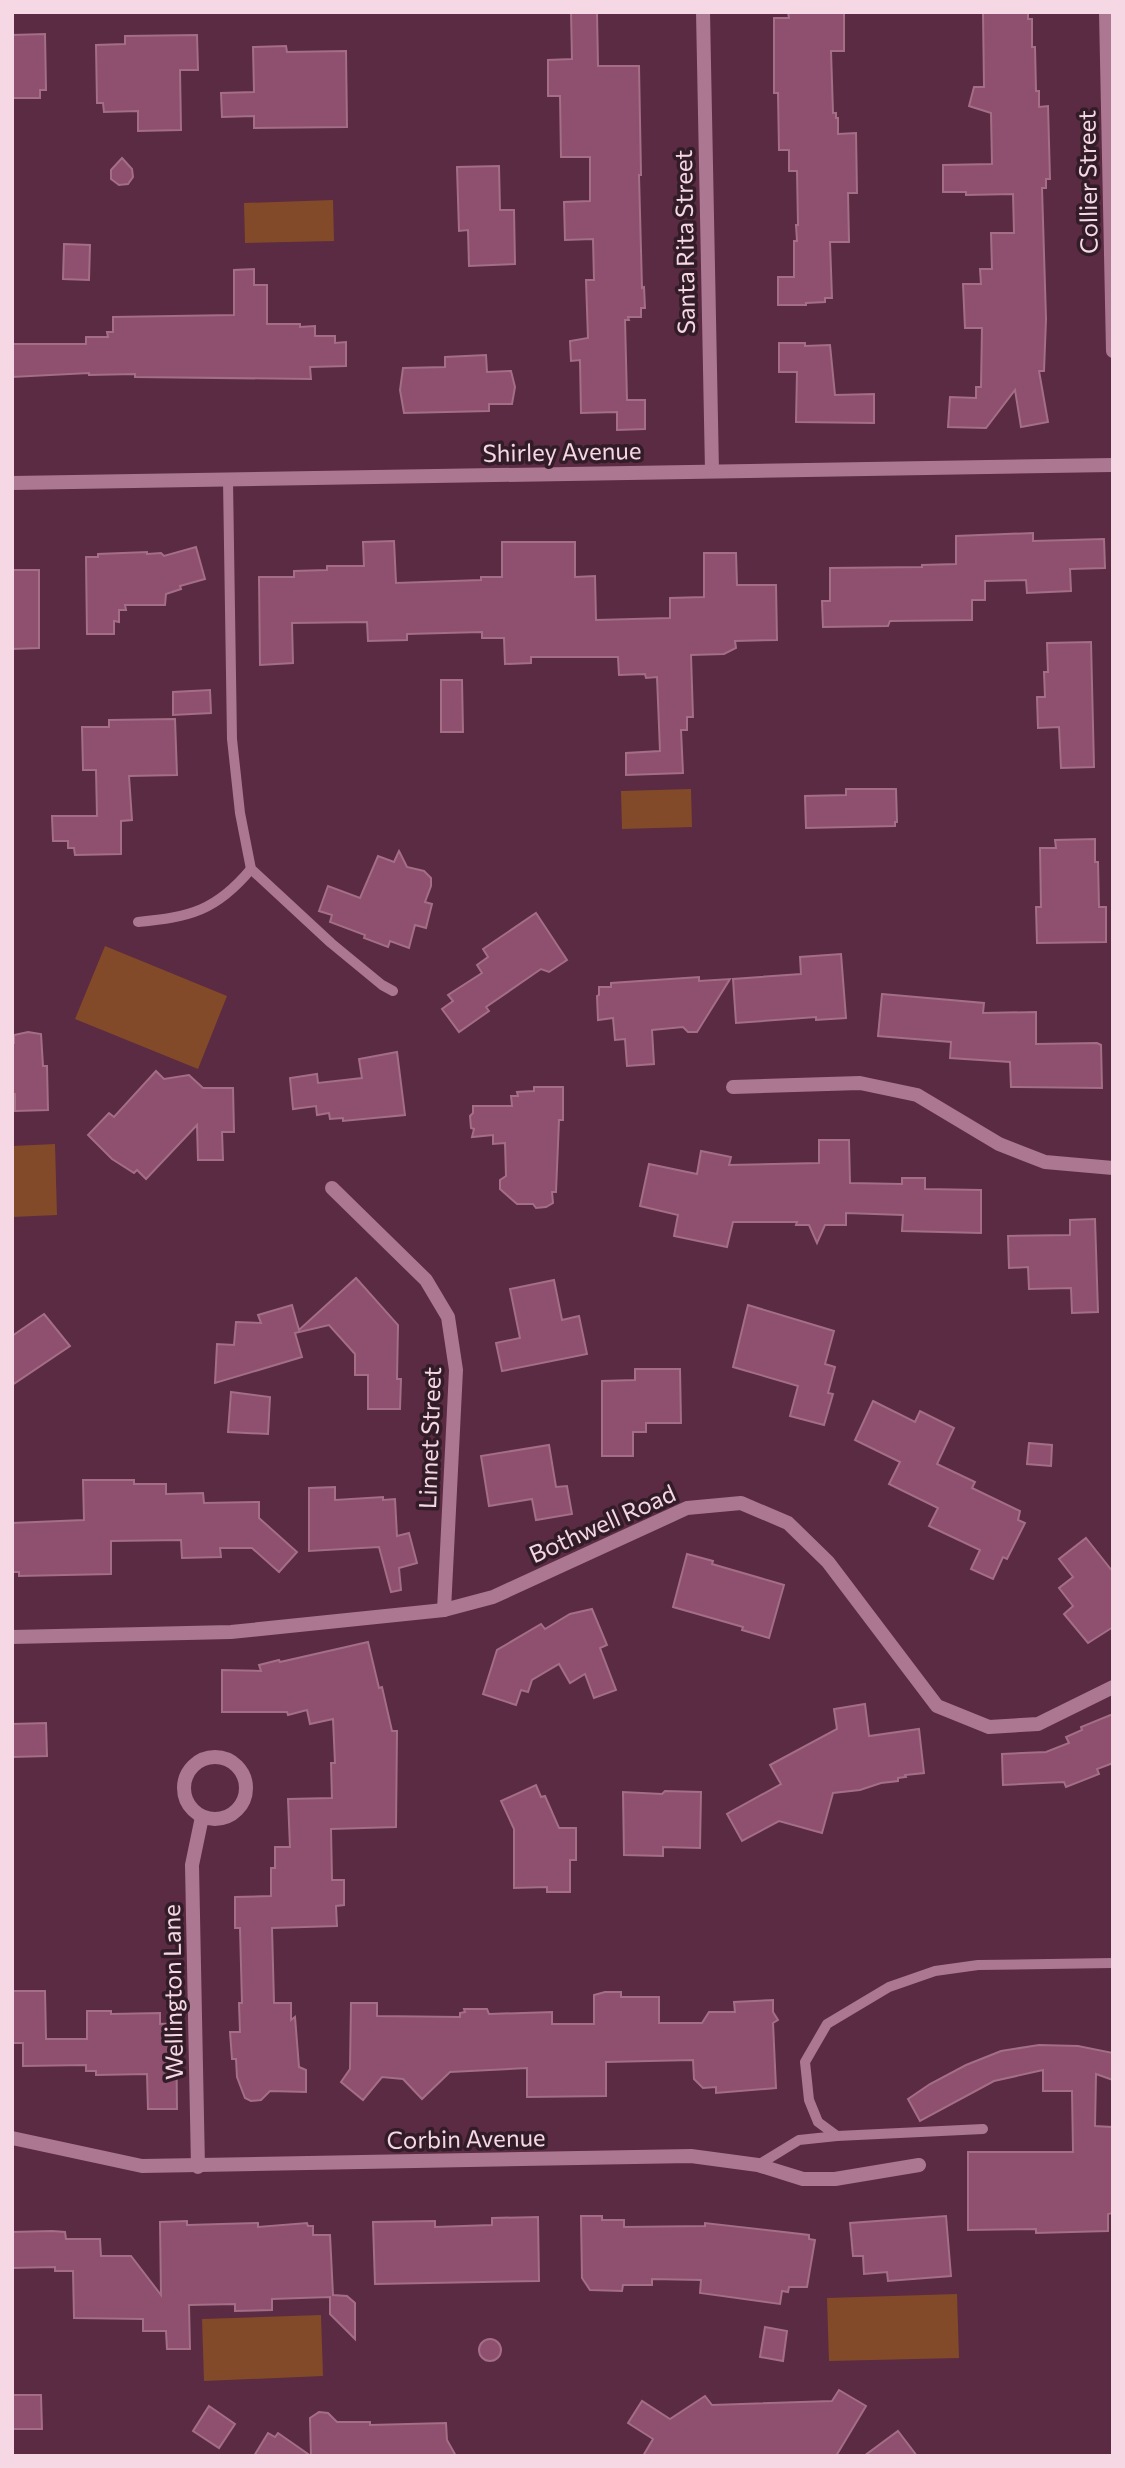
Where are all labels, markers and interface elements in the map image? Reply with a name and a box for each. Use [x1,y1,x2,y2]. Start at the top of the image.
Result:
street label: Collier Street [1071,110,1103,254]
street label: Santa Rita Street [668,149,700,334]
street label: Shirley Avenue [482,435,642,467]
street label: Linnet Street [412,1366,446,1510]
street label: Bothwell Road [524,1478,680,1568]
street label: Wellington Lane [156,1904,188,2080]
street label: Corbin Avenue [386,2122,546,2154]

